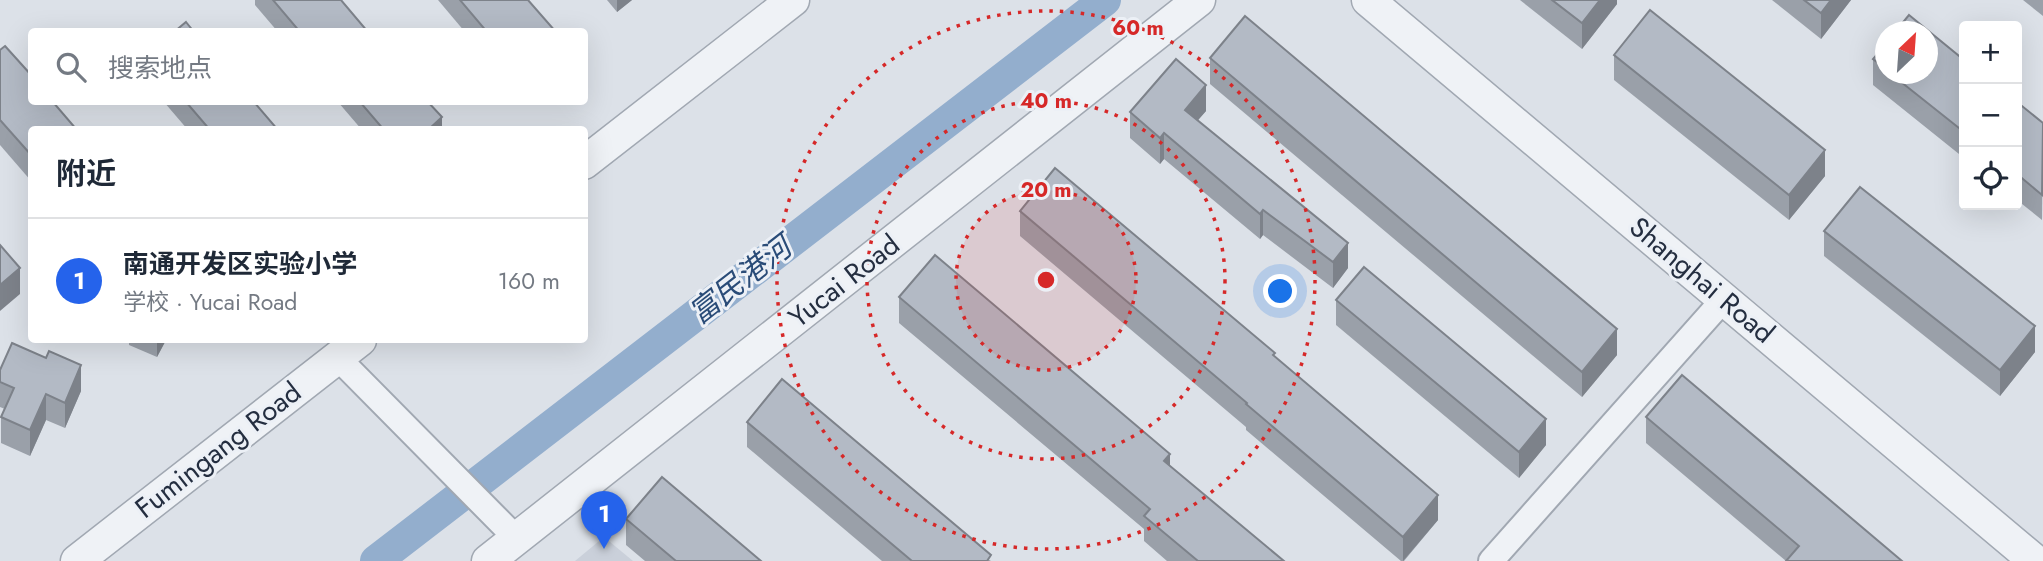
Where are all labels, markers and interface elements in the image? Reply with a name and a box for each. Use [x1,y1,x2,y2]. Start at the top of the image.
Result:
text: 60 m [1112,13,1164,43]
north arrow [1875,21,1938,84]
map controls [1959,21,2022,210]
button: + [1959,21,2022,84]
search box [28,28,588,105]
icon: search [52,48,90,86]
text: 搜索地点 [108,49,212,87]
button: − [1959,84,2022,147]
text: 40 m [1020,86,1072,116]
button: locate [1959,147,2022,210]
text: 附近 [56,152,116,195]
text: 20 m [1020,175,1072,205]
street label: Shanghai Road [1620,207,1784,353]
water label: 富民港河 [679,223,804,334]
street label: Yucai Road [780,224,908,338]
text: 南通开发区实验小学 [123,245,357,283]
text: 1 [73,264,85,298]
text: 160 m [498,264,560,298]
centre of rings [1034,268,1058,292]
your location [1263,274,1297,308]
text: 学校 · Yucai Road [123,285,297,319]
street label: Fumingang Road [126,372,310,528]
pin: 1 [581,491,627,549]

